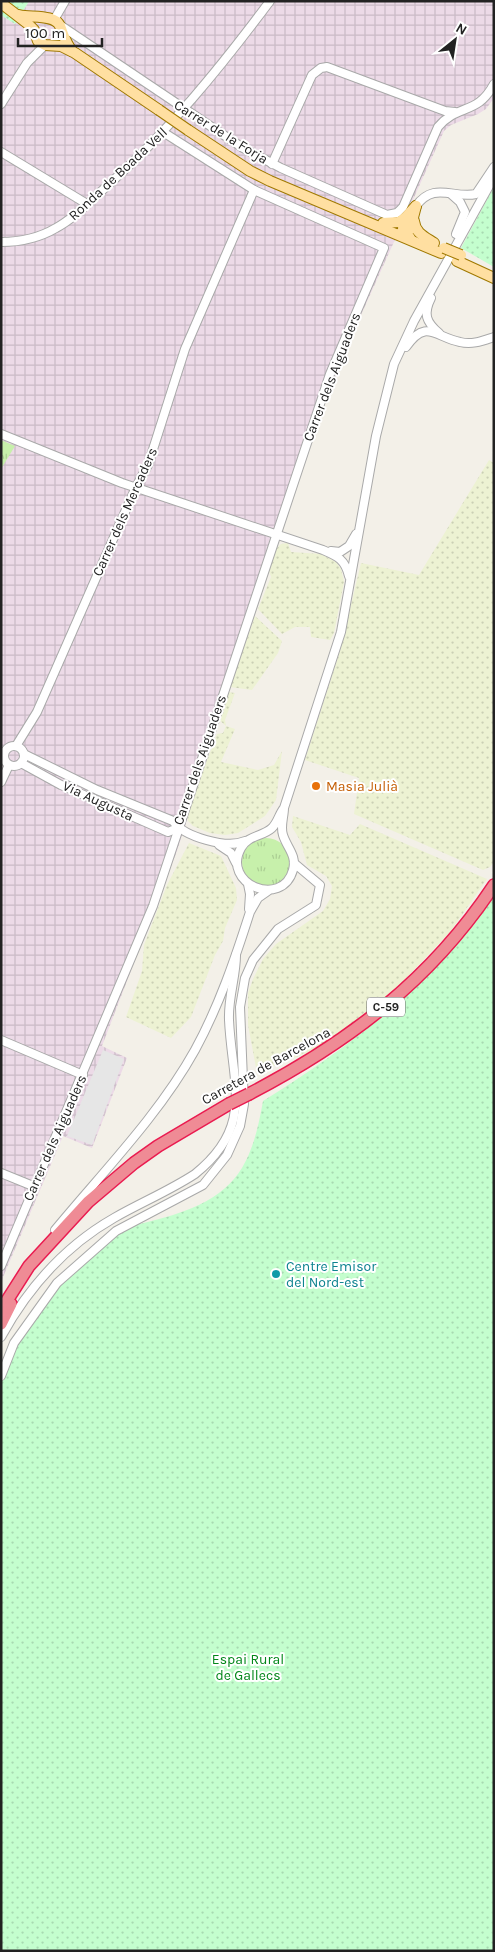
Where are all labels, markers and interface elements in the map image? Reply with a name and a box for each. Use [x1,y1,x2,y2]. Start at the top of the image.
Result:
scale bar [18,15,101,47]
north arrow [430,15,480,65]
text: N [453,19,470,39]
text: 100 m [25,24,65,42]
street label: Carrer de la Forja [171,96,271,168]
street label: Ronda de Boada Vell [65,124,171,224]
street label: Carrer dels Aiguaders [300,310,364,444]
street label: Carrer dels Mercaders [89,445,161,579]
street label: Carrer dels Aiguaders [170,693,230,827]
street label: Via Augusta [60,777,136,825]
place label: Masia Julià [326,778,398,795]
marker: Masia Julià [310,780,322,792]
road number: C-59 [367,998,405,1016]
street label: Carretera de Barcelona [199,1024,333,1108]
street label: Carrer dels Aiguaders [20,1072,90,1204]
place label: Centre Emisor del Nord-est [286,1258,377,1291]
marker: Centre Emisor del Nord-est [270,1268,282,1280]
park label: Espai Rural de Gallecs [212,1651,284,1684]

